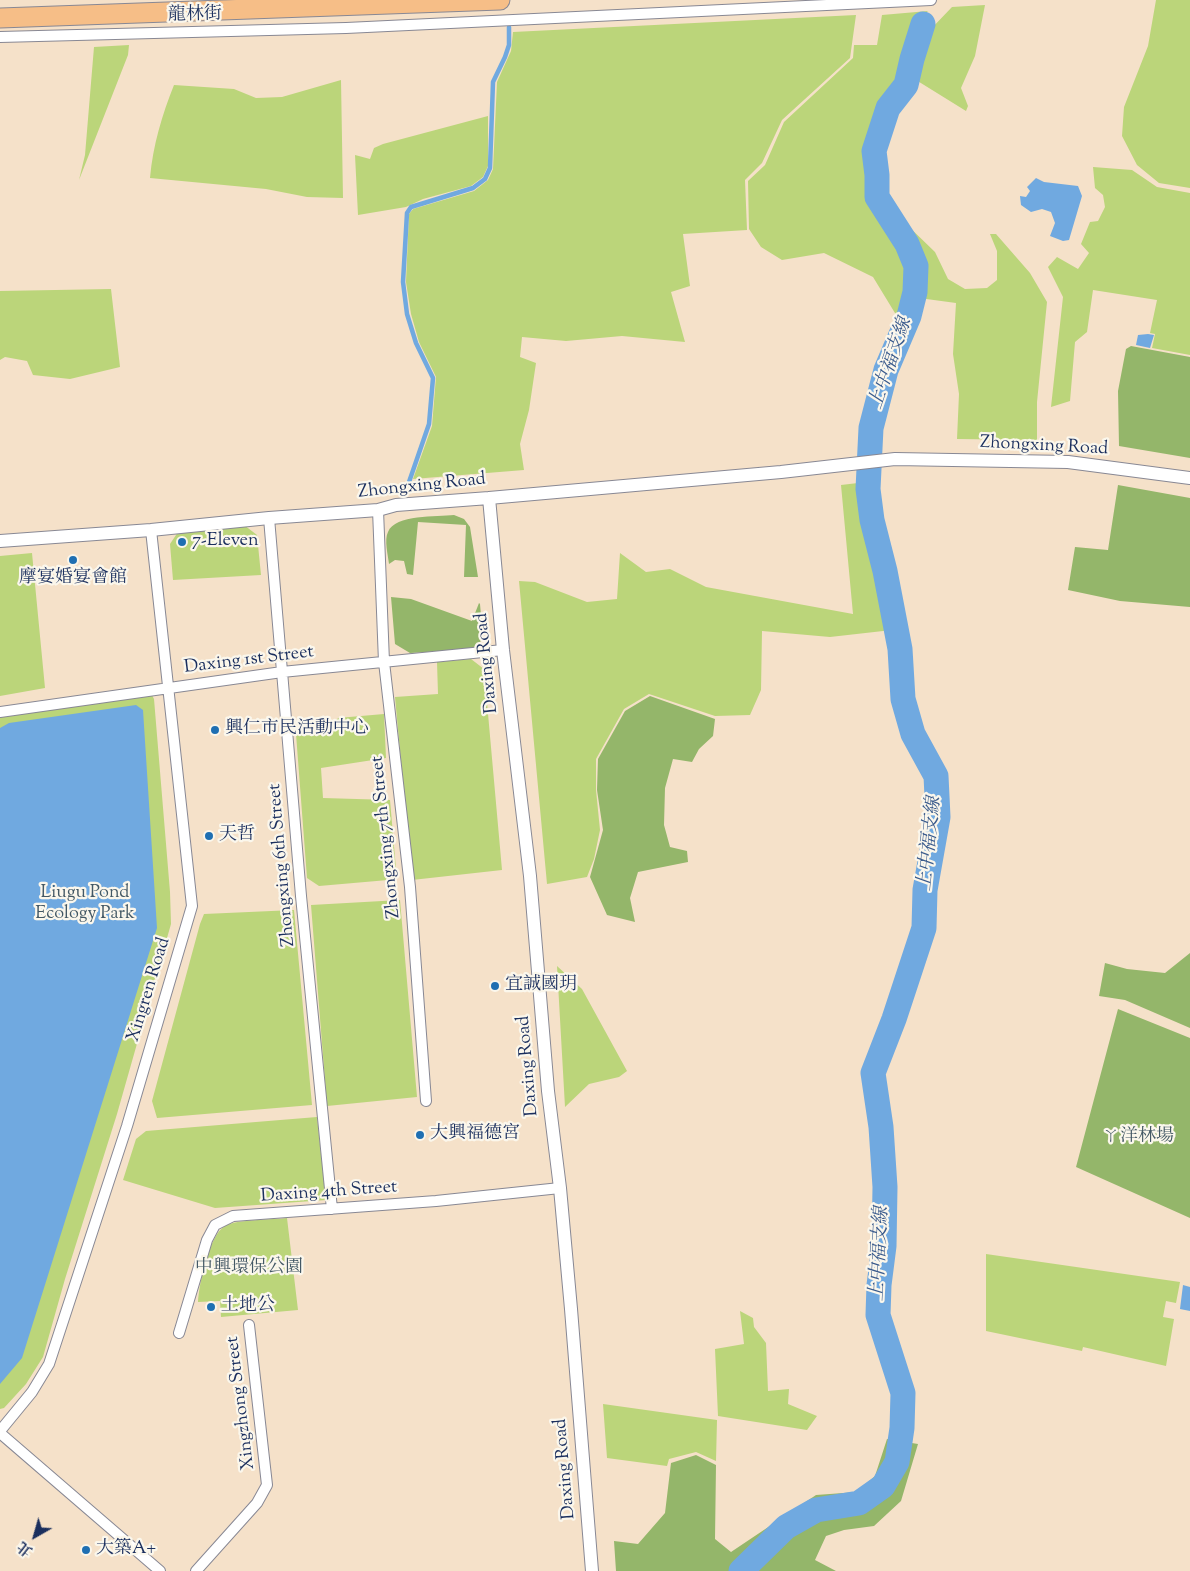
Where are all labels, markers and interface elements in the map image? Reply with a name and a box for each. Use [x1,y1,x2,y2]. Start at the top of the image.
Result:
street label: 龍林街 [168,5,222,27]
water label: 上中福支線 [866,315,918,413]
street label: Zhongxing Road [979,433,1109,461]
street label: Zhongxing Road [357,470,487,504]
place label: 7-Eleven [192,531,259,553]
marker: 7-Eleven [176,536,188,548]
marker: 摩宴婚宴會館 [67,554,79,566]
place label: 摩宴婚宴會館 [19,568,127,590]
street label: Daxing Road [472,612,504,714]
street label: Daxing 1st Street [183,642,315,680]
place label: 興仁市民活動中心 [225,719,369,741]
marker: 興仁市民活動中心 [209,724,221,736]
street label: Zhongxing 7th Street [368,754,406,920]
street label: Zhongxing 6th Street [265,783,301,947]
water label: 上中福支線 [915,796,947,892]
place label: 天哲 [219,825,255,847]
marker: 天哲 [203,830,215,842]
park label: Liugu Pond Ecology Park [35,883,135,926]
street label: Xingren Road [124,935,176,1045]
place label: 宜誠國玥 [505,975,577,997]
marker: 宜誠國玥 [489,980,501,992]
street label: Daxing Road [514,1015,544,1117]
place label: 大興福德宮 [430,1124,520,1146]
park label: ㄚ洋林場 [1102,1127,1174,1149]
marker: 大興福德宮 [414,1129,426,1141]
street label: Daxing 4th Street [260,1177,398,1209]
water label: 上中福支線 [867,1206,895,1302]
park label: 中興環保公園 [195,1258,303,1280]
place label: 土地公 [221,1296,275,1318]
marker: 土地公 [205,1301,217,1313]
street label: Xingzhong Street [223,1335,261,1471]
street label: Daxing Road [551,1418,581,1520]
north arrow [10,1511,60,1561]
text: 北 [14,1536,37,1560]
place label: 大築A+ [96,1539,156,1561]
marker: 大築A+ [80,1544,92,1556]

